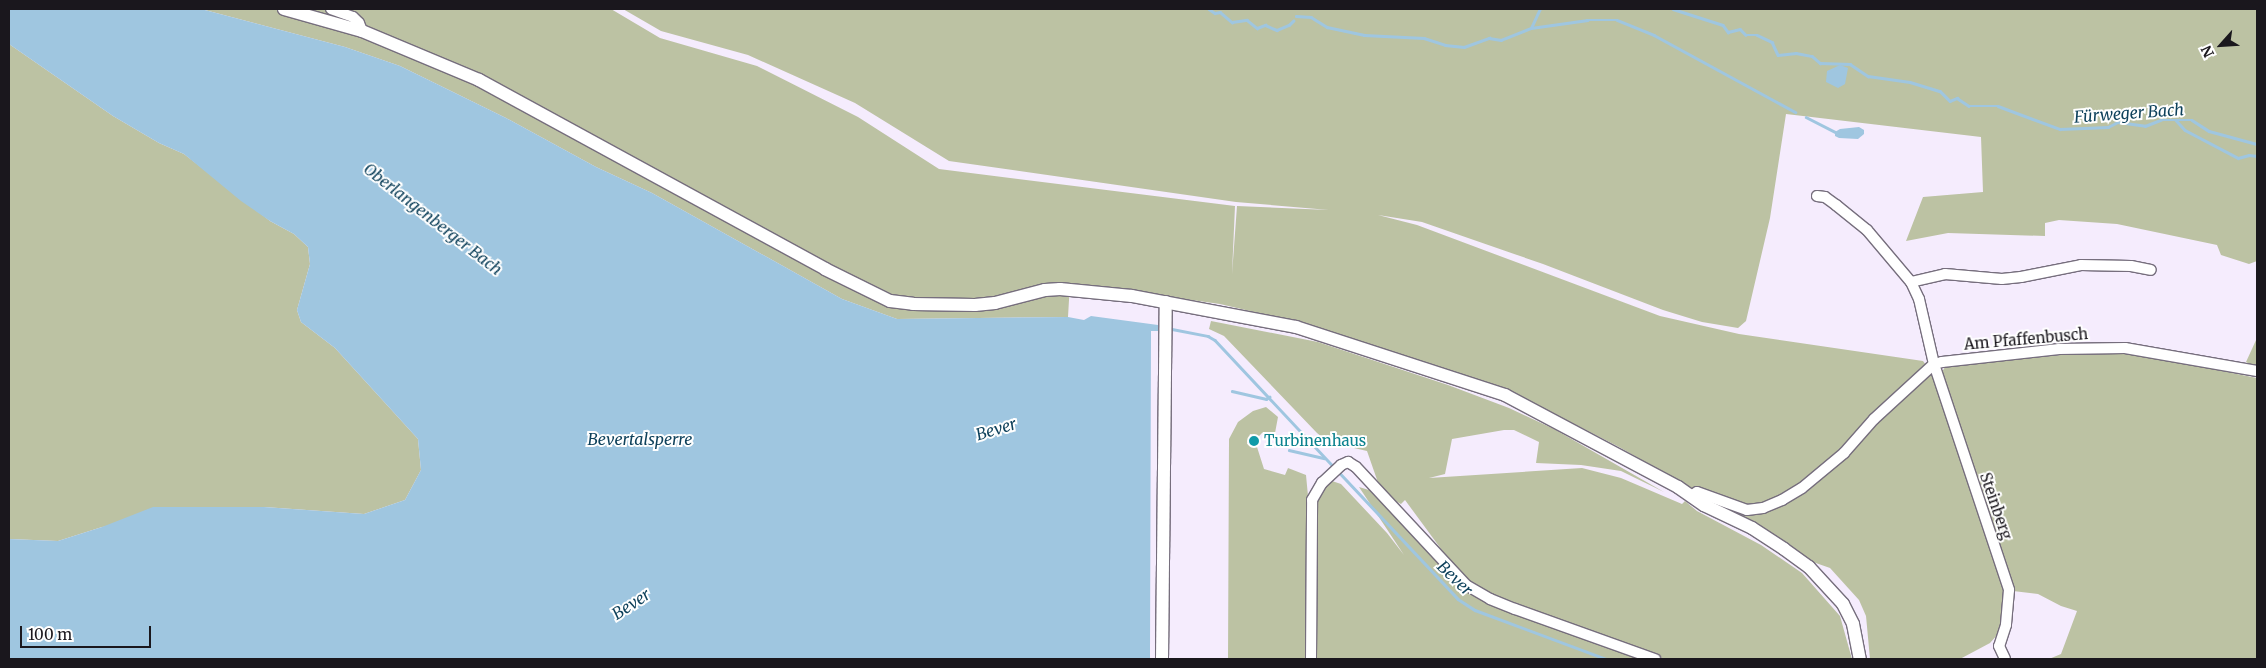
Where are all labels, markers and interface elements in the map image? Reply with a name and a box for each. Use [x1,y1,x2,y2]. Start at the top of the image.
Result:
north arrow [2196,20,2246,70]
text: N [2197,43,2218,60]
water label: Fürweger Bach [2073,100,2185,126]
water label: Oberlangenberger Bach [360,159,506,279]
street label: Am Pfaffenbusch [1963,325,2089,353]
water label: Bever [973,414,1019,444]
water label: Bevertalsperre [587,429,693,449]
place label: Turbinenhaus [1264,432,1366,450]
marker: Turbinenhaus [1248,435,1260,447]
street label: Steinberg [1976,470,2016,542]
water label: Bever [1433,557,1477,599]
water label: Bever [608,585,654,623]
scale bar [22,616,154,648]
text: 100 m [28,625,72,644]

